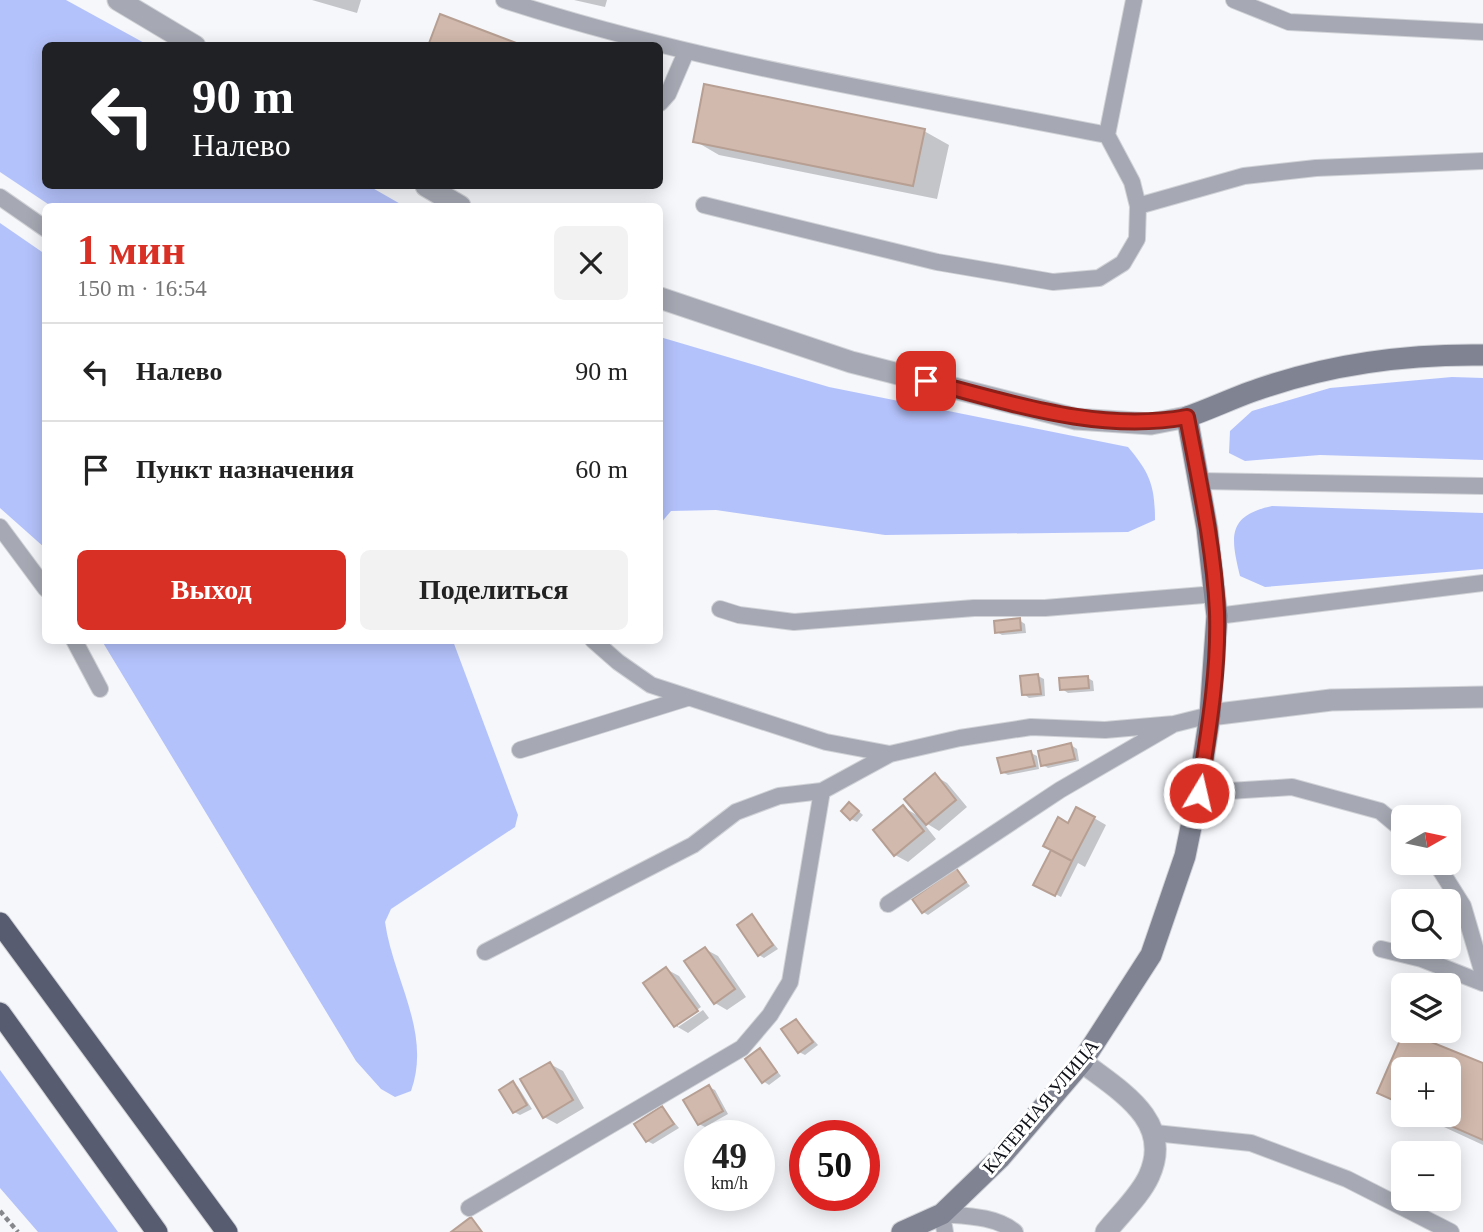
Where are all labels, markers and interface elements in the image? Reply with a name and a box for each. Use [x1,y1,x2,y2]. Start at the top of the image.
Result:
text: 90 m [192,69,294,124]
icon: left [77,70,168,161]
text: Налево [192,127,291,163]
button: close [554,226,628,300]
text: 1 мин [77,227,186,273]
text: 150 m · 16:54 [77,276,207,301]
pin [896,351,956,411]
icon: left [77,353,115,391]
text: Налево [136,357,222,386]
text: 90 m [575,357,628,386]
icon: arrive [907,362,945,400]
icon: arrive [77,451,115,489]
text: Пункт назначения [136,455,354,484]
text: 60 m [575,455,628,484]
button: Выход [77,550,346,630]
button: Поделиться [360,550,628,630]
position arrow [1162,756,1236,830]
north arrow [1391,805,1461,875]
map controls [1391,805,1461,1211]
button: search [1391,889,1461,959]
button: layers [1391,973,1461,1043]
street label: КАТЕРНАЯ УЛИЦА [978,1035,1103,1178]
button: + [1391,1057,1461,1127]
speed limit sign: 50 [789,1120,880,1211]
text: 49 [712,1137,747,1176]
button: − [1391,1141,1461,1211]
text: km/h [711,1173,748,1193]

